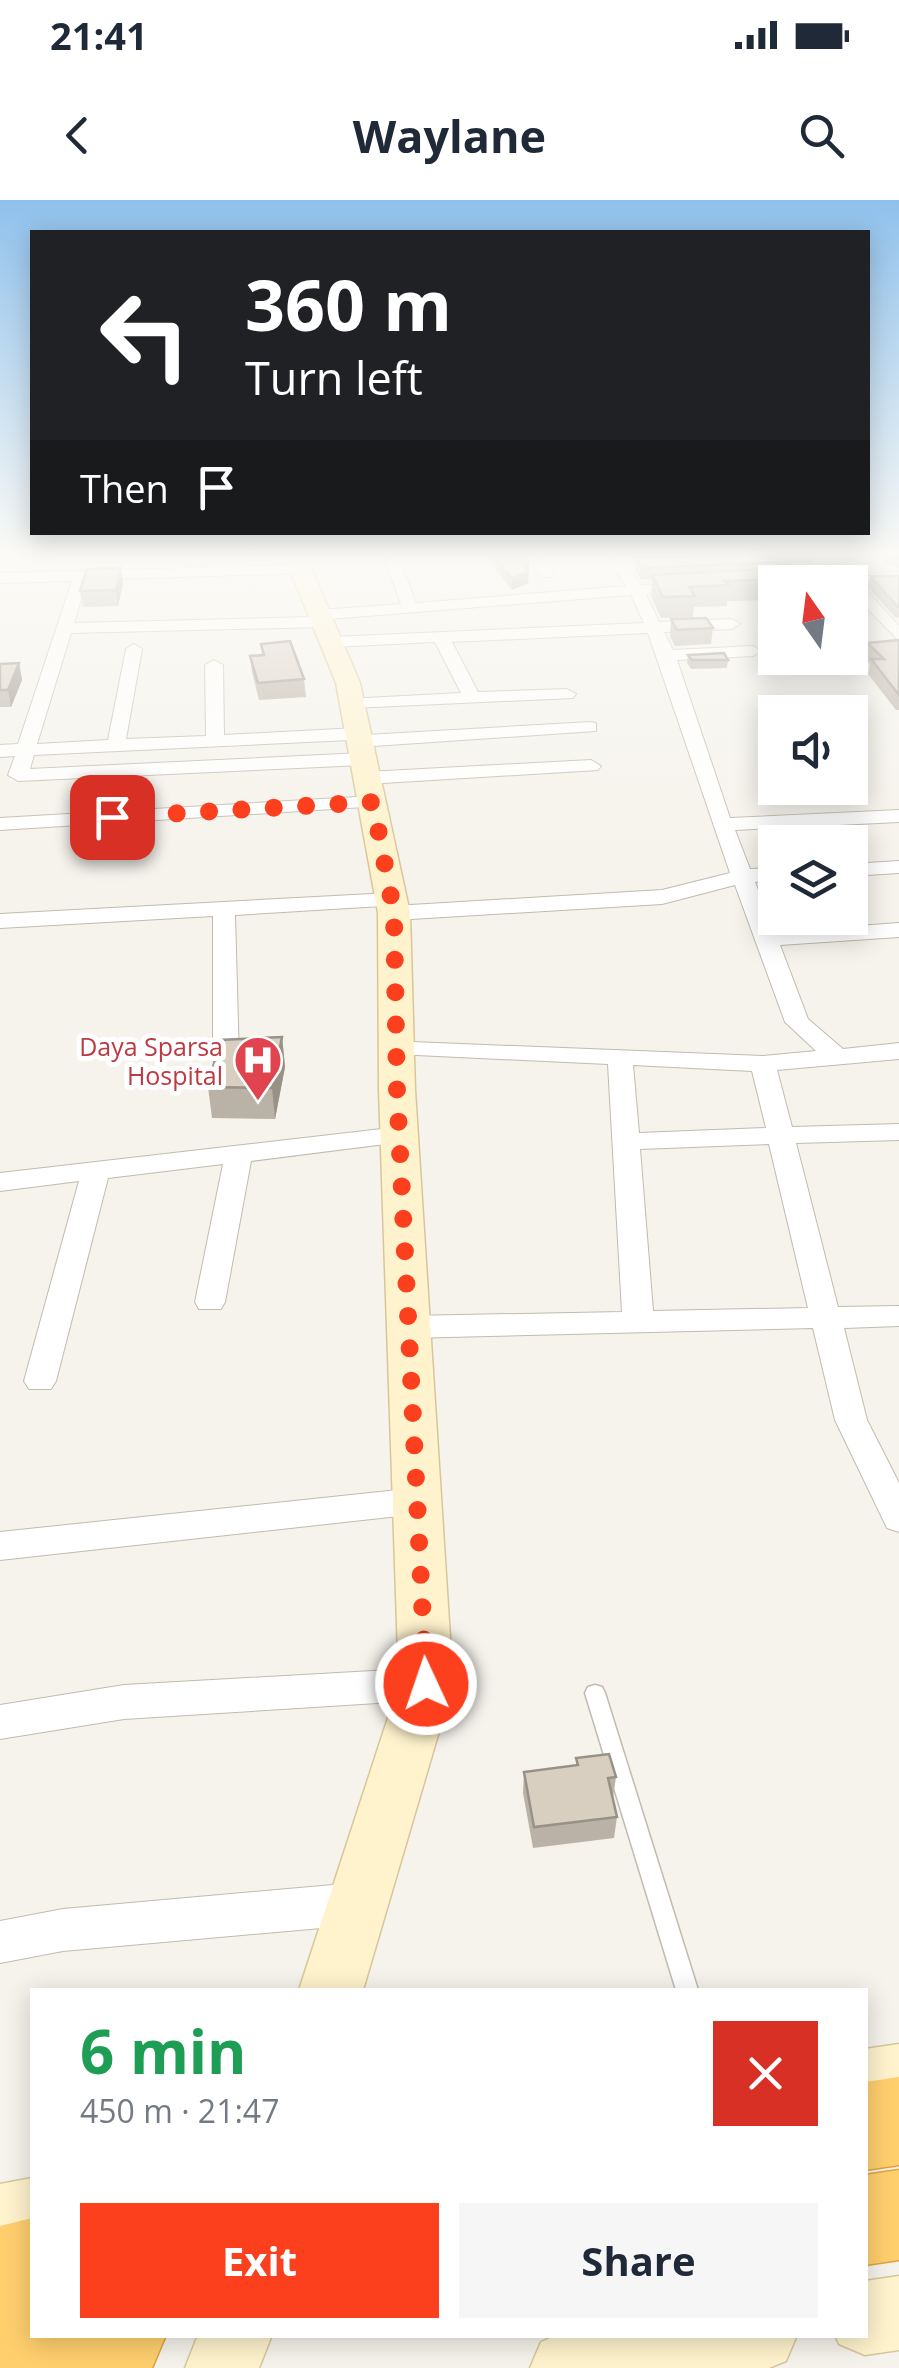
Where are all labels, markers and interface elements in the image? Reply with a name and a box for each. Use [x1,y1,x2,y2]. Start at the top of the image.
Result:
text: 21:41 [50,9,148,61]
text: Waylane [353,105,546,166]
icon: back [50,108,105,163]
icon: search [794,108,849,163]
text: 360 m [245,256,452,352]
icon: left [80,270,210,400]
text: Turn left [245,347,423,408]
icon: arrive [189,460,244,515]
text: Then [80,462,169,514]
north arrow [758,565,868,675]
map controls [758,565,868,935]
button: sound [758,695,868,805]
pin [70,775,155,860]
icon: arrive [85,790,140,845]
button: layers [758,825,868,935]
place label: Daya Sparsa Hospital [79,1029,223,1092]
hospital icon: Daya Sparsa Hospital [232,1034,284,1102]
position arrow [374,1632,478,1736]
text: 6 min [80,2010,247,2092]
button: close [713,2021,818,2126]
text: 450 m · 21:47 [80,2089,279,2132]
button: Exit [80,2203,439,2318]
button: Share [459,2203,818,2318]

